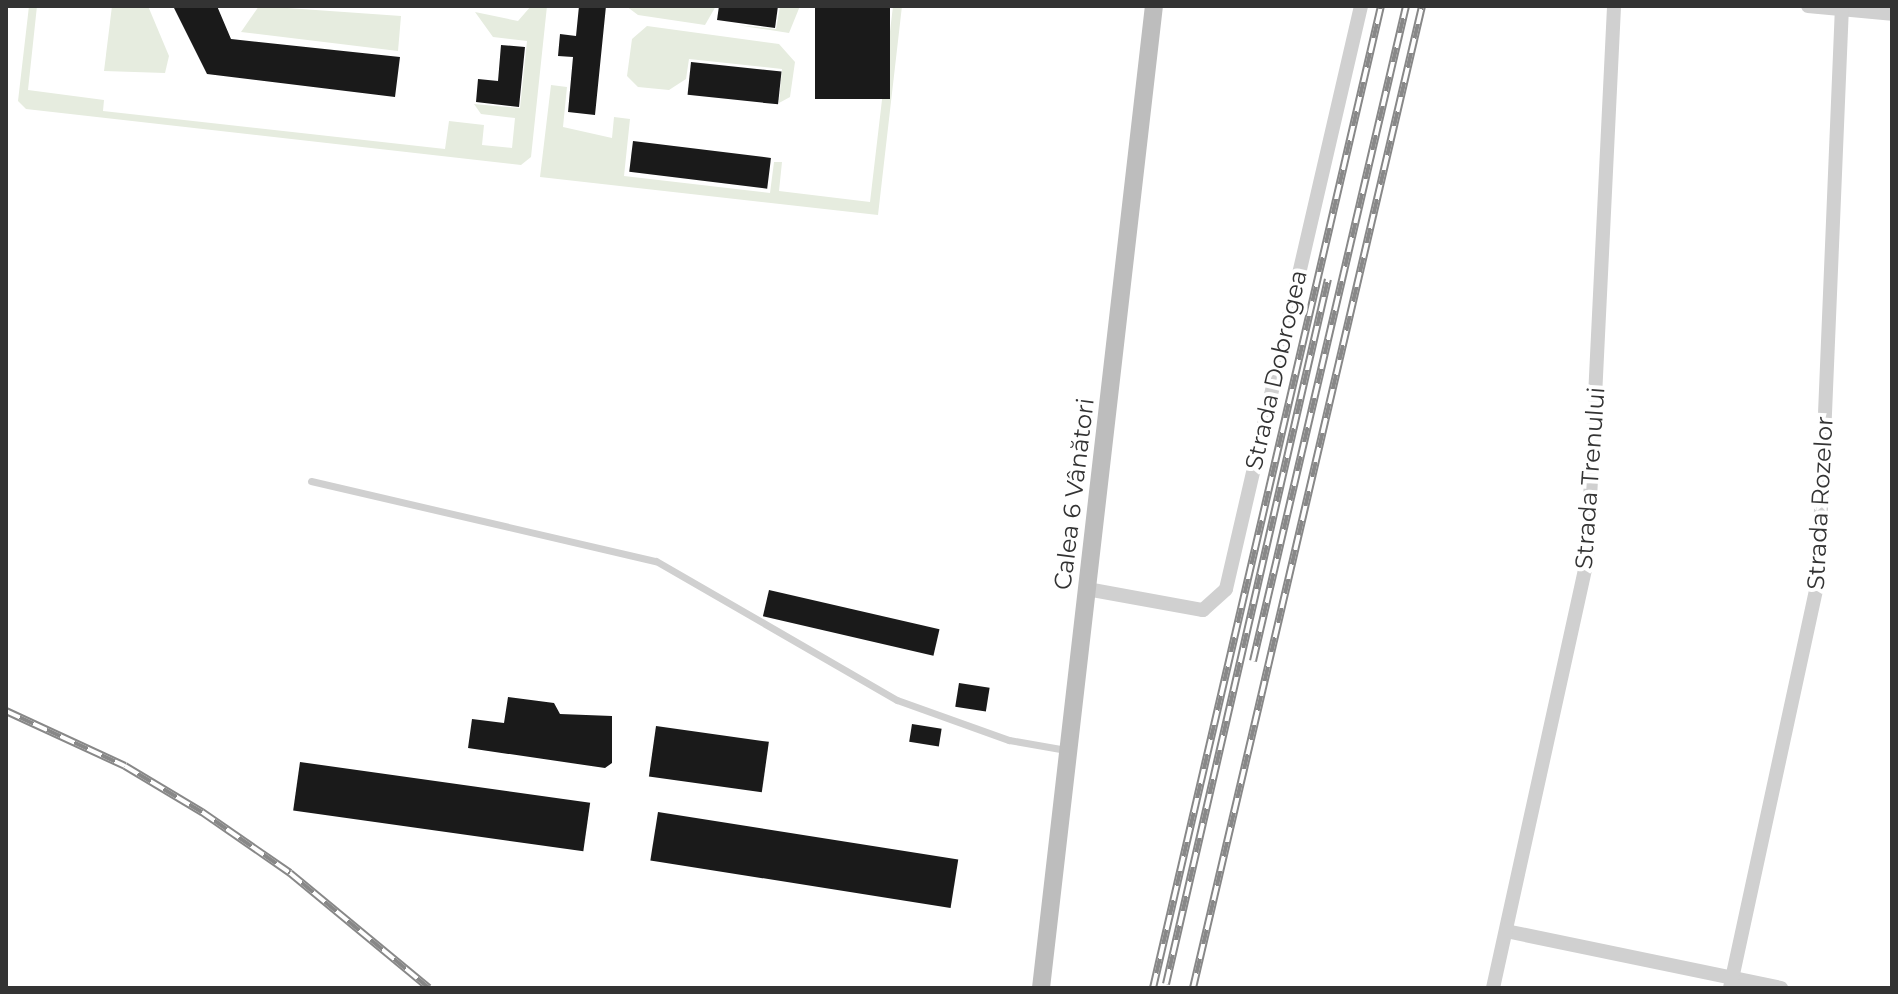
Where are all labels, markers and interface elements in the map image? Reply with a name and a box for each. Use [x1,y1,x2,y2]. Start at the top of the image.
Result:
street label: Strada Dobrogea [1239,267,1313,473]
street label: Strada Trenului [1569,386,1611,570]
street label: Calea 6 Vânători [1048,396,1100,592]
street label: Strada Rozelor [1801,415,1839,591]

